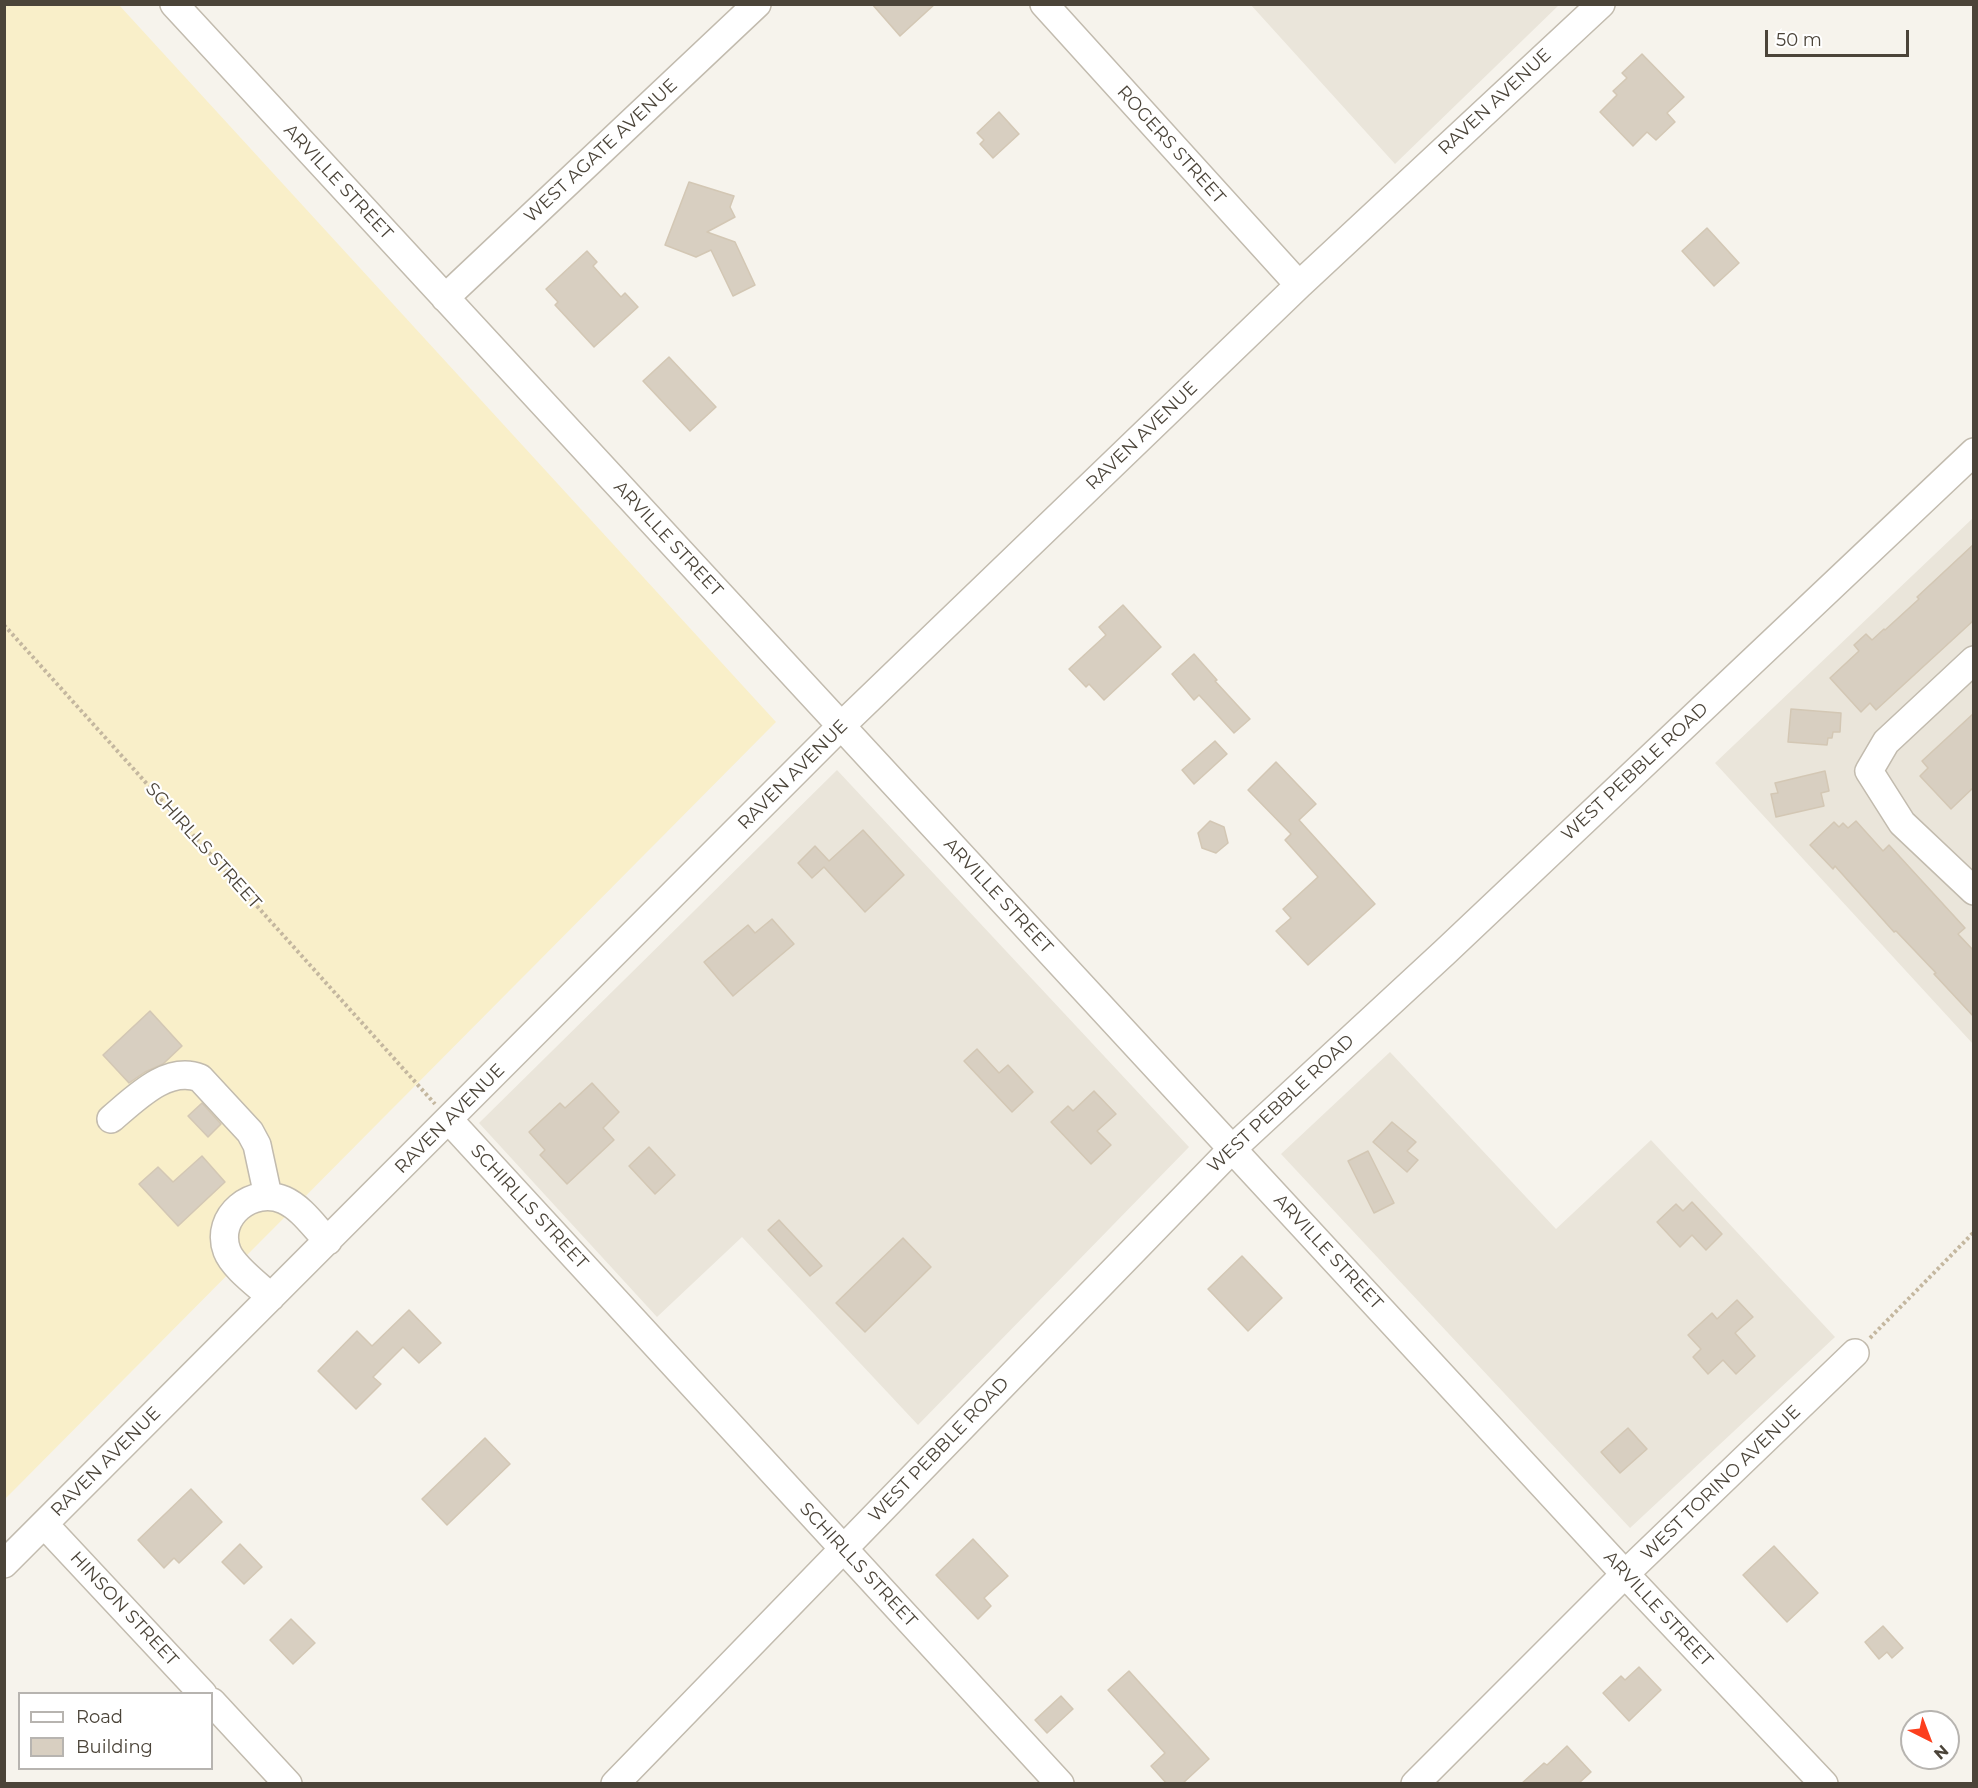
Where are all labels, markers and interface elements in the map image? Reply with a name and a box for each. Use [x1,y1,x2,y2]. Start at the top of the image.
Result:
scale bar [1768,18,1912,56]
text: 50 m [1776,29,1822,51]
street label: RAVEN AVENUE [1434,44,1556,160]
street label: WEST AGATE AVENUE [520,74,682,228]
street label: ROGERS STREET [1112,81,1230,209]
street label: ARVILLE STREET [279,120,397,244]
street label: RAVEN AVENUE [1082,377,1202,495]
street label: ARVILLE STREET [609,477,727,601]
street label: WEST PEBBLE ROAD [1557,698,1713,846]
street label: RAVEN AVENUE [734,716,852,834]
street label: SCHIRLLS STREET [141,778,265,914]
street label: ARVILLE STREET [939,834,1057,958]
street label: WEST PEBBLE ROAD [1203,1030,1359,1178]
street label: RAVEN AVENUE [391,1060,509,1178]
street label: SCHIRLLS STREET [466,1140,592,1274]
street label: ARVILLE STREET [1269,1190,1387,1314]
street label: WEST PEBBLE ROAD [864,1373,1014,1527]
street label: WEST TORINO AVENUE [1637,1401,1805,1565]
street label: RAVEN AVENUE [47,1403,165,1521]
street label: SCHIRLLS STREET [795,1498,921,1632]
street label: HINSON STREET [65,1547,183,1671]
street label: ARVILLE STREET [1599,1547,1717,1671]
legend [18,1692,213,1770]
text: Road [76,1706,123,1728]
north arrow [1900,1710,1960,1770]
text: Building [76,1736,153,1758]
text: N [1930,1741,1952,1764]

